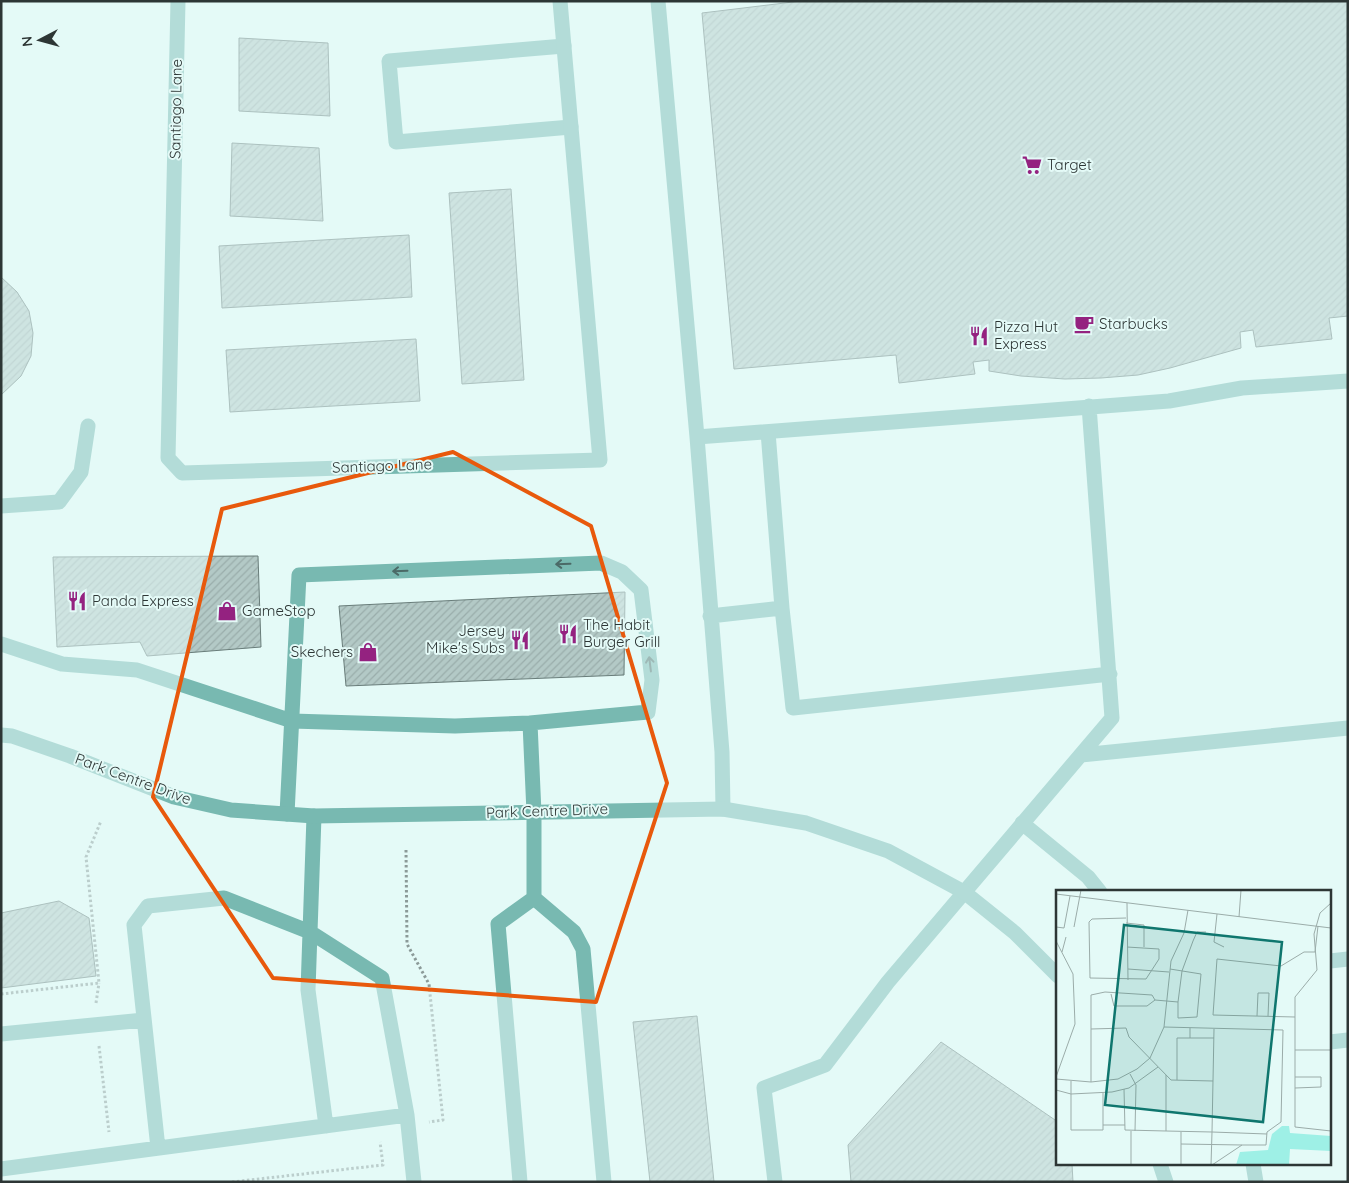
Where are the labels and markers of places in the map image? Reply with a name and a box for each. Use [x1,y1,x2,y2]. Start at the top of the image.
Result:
supermarket icon: Target [1021,154,1043,176]
place label: Target [1047,155,1092,174]
cafe icon: Starbucks [1073,313,1095,335]
place label: Starbucks [1099,314,1168,333]
place label: Pizza Hut Express [994,317,1058,353]
restaurant icon: Pizza Hut Express [968,325,990,347]
restaurant icon: Panda Express [66,590,88,612]
place label: Panda Express [92,591,194,610]
shop icon: GameStop [216,600,238,622]
place label: GameStop [242,601,315,620]
place label: The Habit Burger Grill [583,615,661,651]
place label: Jersey Mike's Subs [426,621,505,657]
restaurant icon: The Habit Burger Grill [557,623,579,645]
restaurant icon: Jersey Mike's Subs [509,629,531,651]
shop icon: Skechers [357,641,379,663]
place label: Skechers [291,642,353,661]

